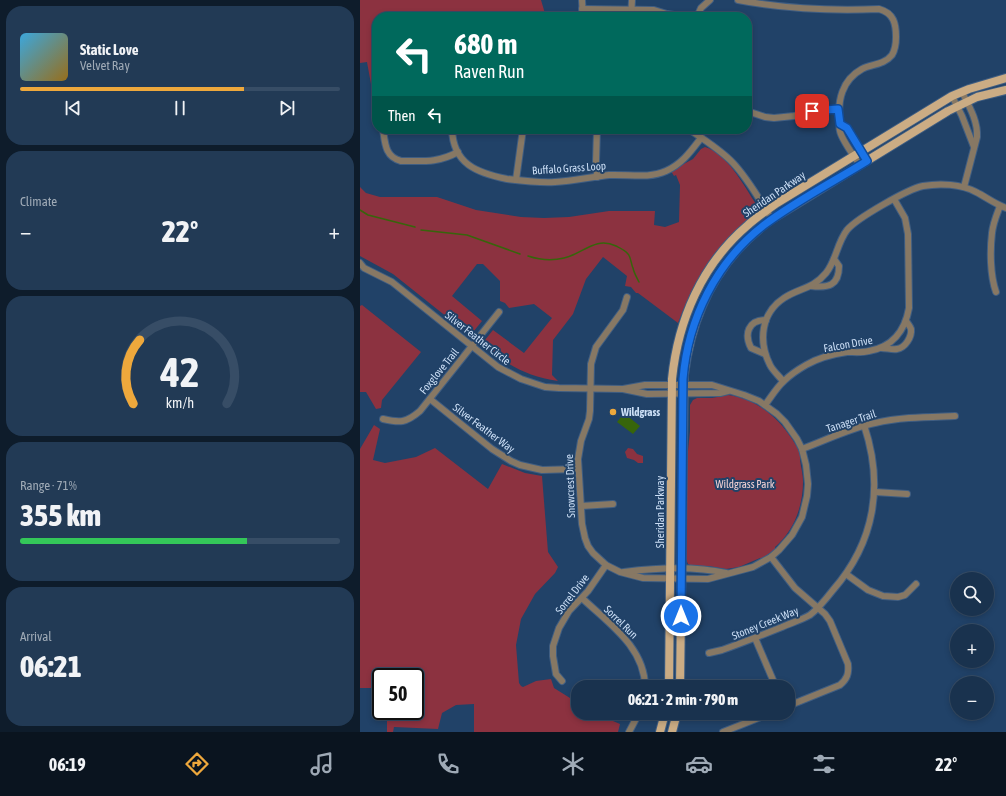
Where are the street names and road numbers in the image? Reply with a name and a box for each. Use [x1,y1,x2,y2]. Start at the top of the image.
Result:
street label: Buffalo Grass Loop [532,159,606,177]
street label: Sheridan Parkway [741,169,808,219]
street label: Silver Feather Circle [443,309,513,367]
street label: Falcon Drive [823,334,873,354]
street label: Foxglove Trail [417,346,461,396]
street label: Silver Feather Way [451,401,518,455]
street label: Tanager Trail [825,407,877,435]
street label: Snowcrest Drive [563,454,577,518]
street label: Sheridan Parkway [654,475,666,548]
street label: Sorrel Drive [553,572,591,616]
street label: Sorrel Run [602,603,640,641]
street label: Stoney Creek Way [730,604,801,642]

